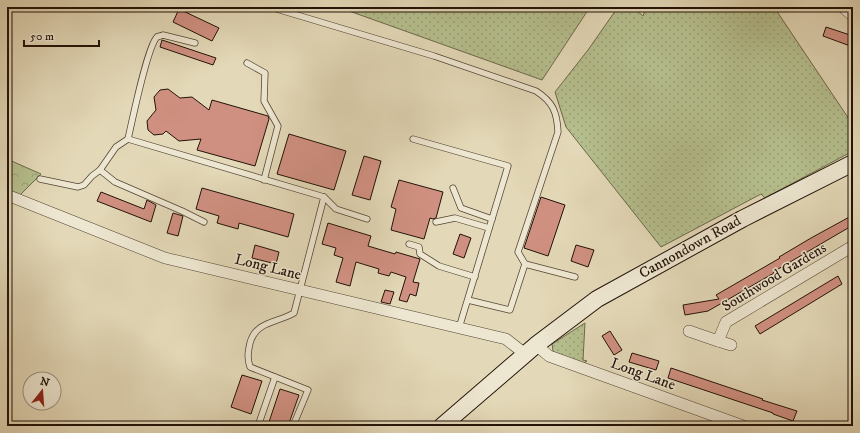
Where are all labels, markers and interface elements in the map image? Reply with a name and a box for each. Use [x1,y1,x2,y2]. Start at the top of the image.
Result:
scale bar [24,22,99,48]
text: 50 m [30,29,54,44]
street label: Cannondown Road [636,211,745,283]
street label: Southwood Gardens [718,238,830,316]
street label: Long Lane [233,250,303,284]
street label: Long Lane [608,354,678,394]
north arrow [22,371,62,411]
text: N [38,374,51,390]

